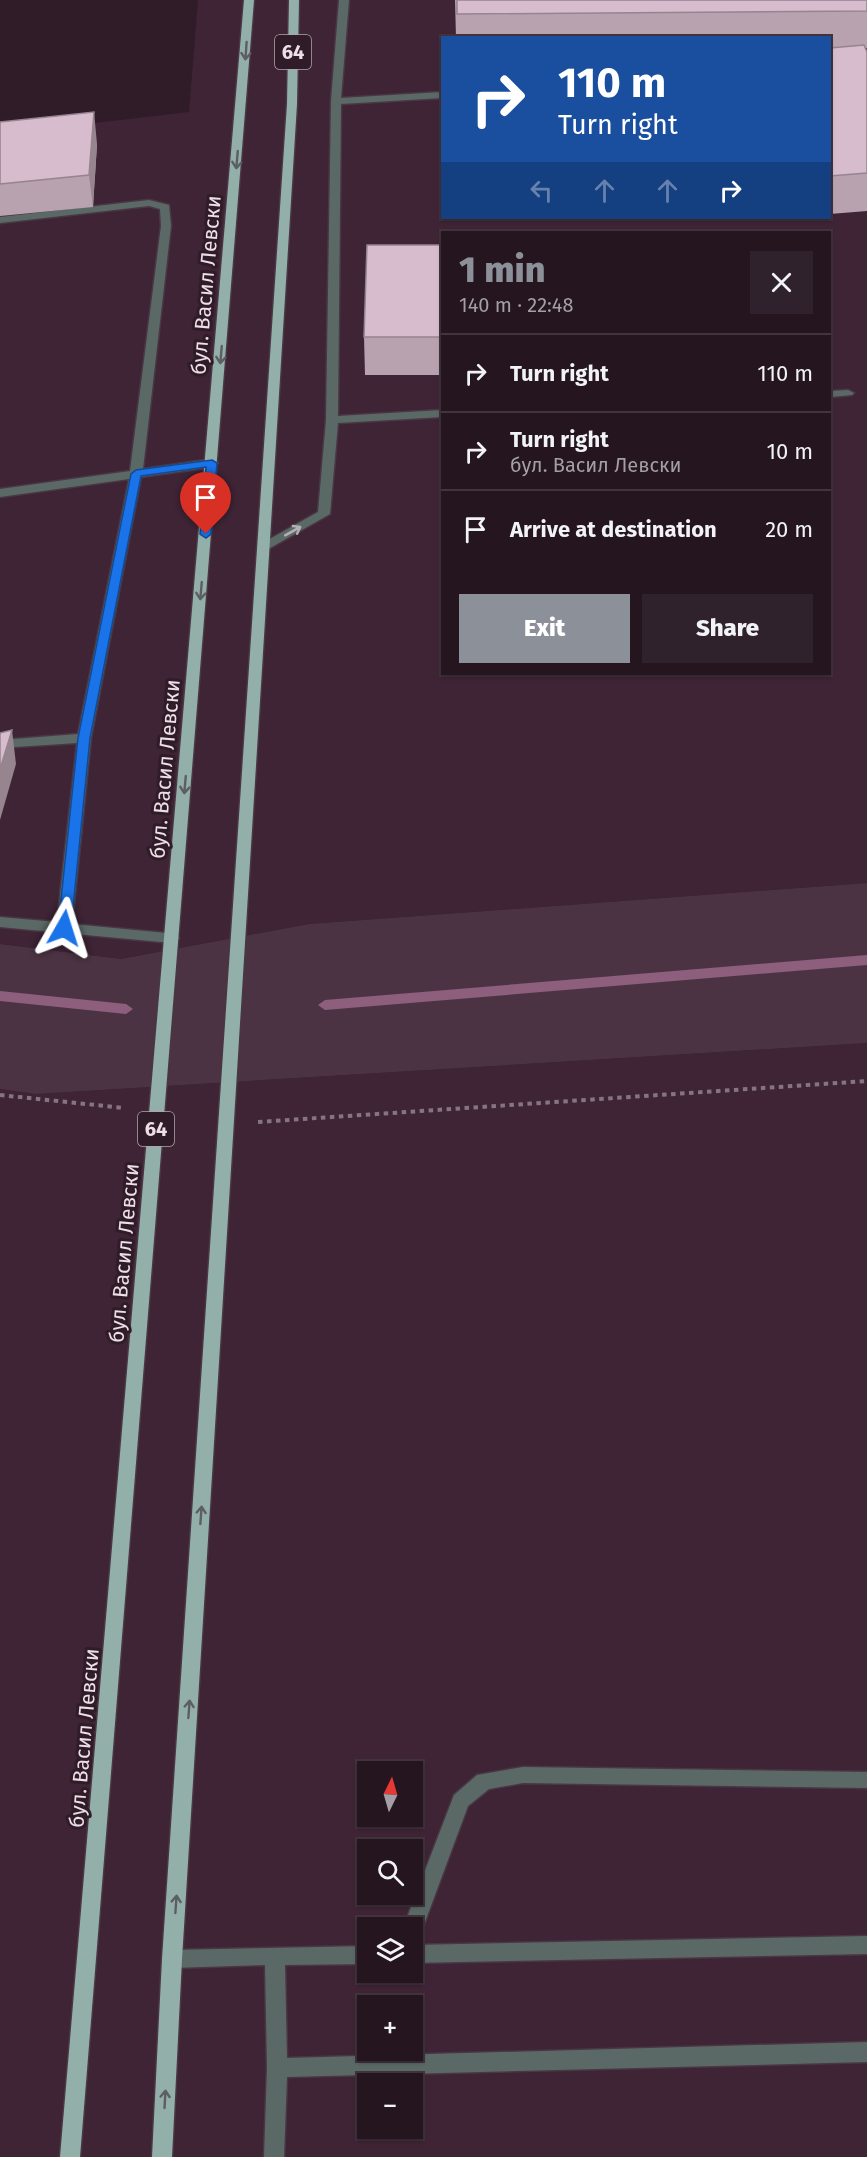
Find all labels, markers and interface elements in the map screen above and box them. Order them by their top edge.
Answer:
road number: 64 [275,35,311,69]
one-way arrow [240,40,251,60]
text: 110 m [558,58,666,108]
icon: right [459,60,537,138]
text: Turn right [558,109,678,141]
one-way arrow [231,150,242,170]
icon: left [525,174,558,207]
icon: ahead [588,174,621,207]
icon: ahead [651,174,684,207]
icon: right [714,174,747,207]
street label: бул. Васил Левски [185,194,227,376]
text: 1 min [459,248,545,292]
button: close [750,251,813,314]
text: 140 m · 22:48 [459,293,573,317]
one-way arrow [215,344,226,364]
icon: right [459,357,492,390]
text: Turn right [510,360,609,387]
text: 110 m [757,360,813,387]
text: Turn right [510,426,609,453]
icon: right [459,435,492,468]
text: 10 m [767,438,813,465]
text: бул. Васил Левски [510,453,681,477]
pin [180,472,231,534]
icon: arrive [189,481,222,514]
icon: arrive [459,513,492,546]
text: Arrive at destination [510,516,717,543]
text: 20 m [765,516,813,543]
one-way arrow [284,525,301,537]
one-way arrow [195,580,206,600]
button: Exit [459,594,630,663]
button: Share [642,594,813,663]
street label: бул. Васил Левски [144,678,186,860]
one-way arrow [179,775,190,794]
position arrow [32,896,96,960]
road number: 64 [138,1112,174,1146]
street label: бул. Васил Левски [103,1162,145,1344]
one-way arrow [196,1505,207,1525]
street label: бул. Васил Левски [63,1647,105,1829]
one-way arrow [183,1700,194,1720]
north arrow [357,1761,423,1827]
map controls [357,1761,423,2139]
button: search [357,1839,423,1905]
one-way arrow [171,1894,182,1914]
button: layers [357,1917,423,1983]
button: + [357,1995,423,2061]
button: − [357,2073,423,2139]
one-way arrow [159,2089,170,2109]

